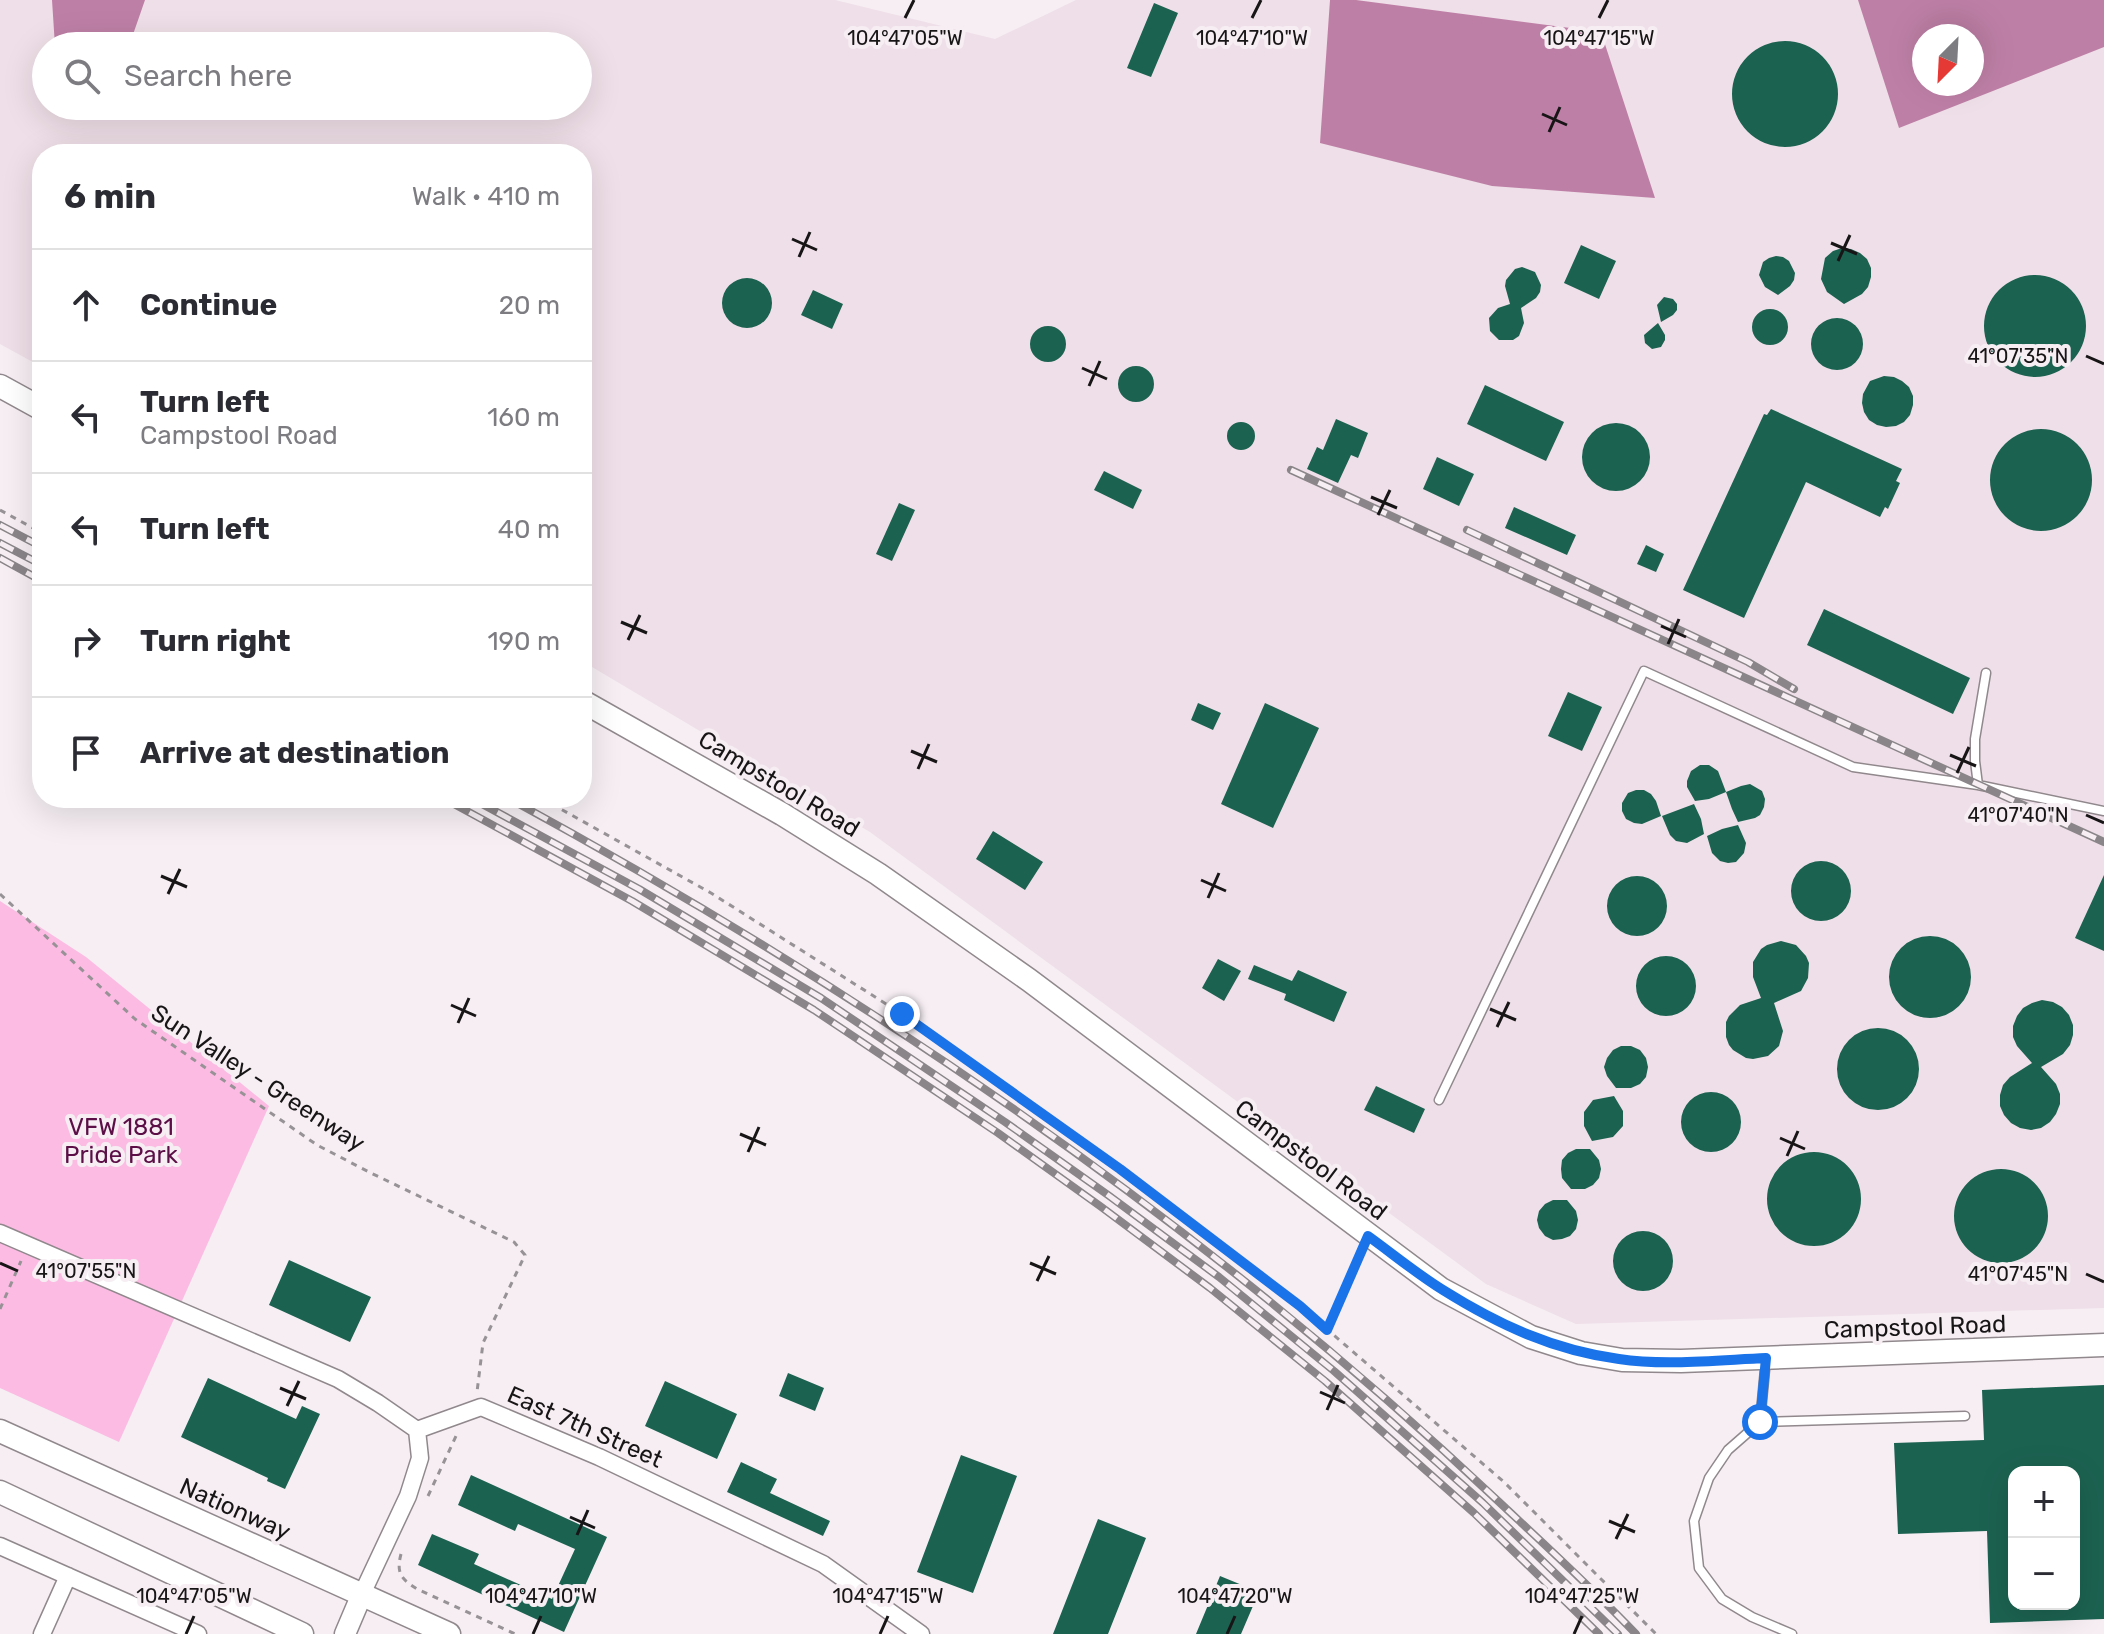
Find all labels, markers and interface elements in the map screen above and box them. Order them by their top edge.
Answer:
north arrow [1912,24,1984,96]
text: 104°47'05"W [847,26,963,50]
text: 104°47'10"W [1196,26,1308,50]
text: 104°47'15"W [1543,26,1655,50]
search box [32,32,592,120]
icon: search [60,54,104,98]
text: Search here [124,58,292,94]
text: 6 min [64,176,156,217]
text: Walk · 410 m [412,181,560,212]
icon: ahead [64,283,108,327]
text: Continue [140,287,277,323]
text: 20 m [499,290,560,321]
text: 41°07'35"N [1968,344,2068,368]
text: Turn left [140,384,270,420]
icon: left [64,395,108,439]
text: 160 m [487,402,560,433]
text: Campstool Road [140,420,338,451]
icon: left [64,507,108,551]
text: Turn left [140,511,270,547]
text: 40 m [498,514,560,545]
icon: right [64,619,108,663]
text: Turn right [140,623,291,659]
text: 190 m [487,626,560,657]
street label: Campstool Road [694,725,864,843]
icon: arrive [64,731,108,775]
text: Arrive at destination [140,735,450,771]
text: 41°07'40"N [1967,803,2069,827]
route end [884,996,920,1032]
street label: Sun Valley - Greenway [146,998,370,1158]
street label: Campstool Road [1230,1094,1392,1226]
park label: VFW 1881 Pride Park [64,1113,179,1169]
text: 41°07'55"N [36,1259,136,1283]
text: 41°07'45"N [1968,1262,2068,1286]
street label: Campstool Road [1823,1310,2007,1344]
street label: East 7th Street [503,1380,667,1474]
route start [1742,1404,1778,1440]
map controls [2008,1466,2080,1610]
button: + [2008,1466,2080,1538]
street label: Nationway [175,1472,295,1546]
button: − [2008,1538,2080,1610]
text: 104°47'05"W [136,1584,252,1608]
text: 104°47'10"W [485,1584,597,1608]
text: 104°47'15"W [832,1584,944,1608]
text: 104°47'20"W [1177,1584,1293,1608]
text: 104°47'25"W [1525,1584,1639,1608]

